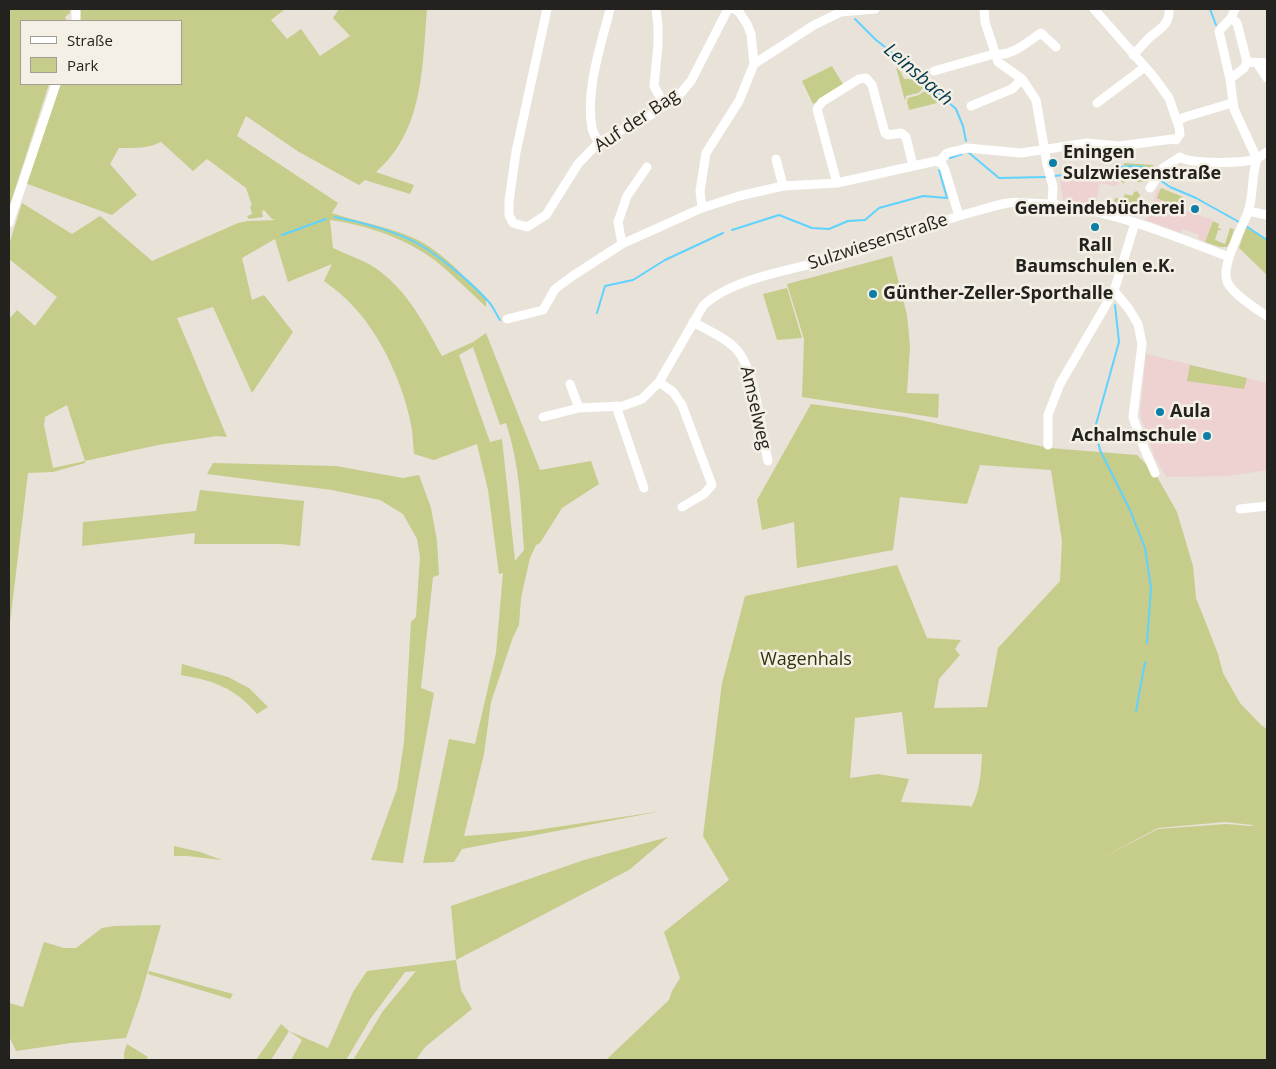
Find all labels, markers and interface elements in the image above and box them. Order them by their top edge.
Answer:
legend [20,20,182,85]
text: Straße [67,30,113,50]
water label: Leinsbach [879,39,957,111]
text: Park [67,55,98,75]
street label: Auf der Bag [590,85,684,157]
place label: Eningen Sulzwiesenstraße [1063,142,1221,184]
marker: Eningen Sulzwiesenstraße [1047,157,1059,169]
place label: Gemeindebücherei [1014,198,1185,220]
marker: Gemeindebücherei [1189,203,1201,215]
street label: Sulzwiesenstraße [805,209,951,275]
marker: Rall Baumschulen e.K. [1089,221,1101,233]
place label: Rall Baumschulen e.K. [1015,235,1175,278]
place label: Günther-Zeller-Sporthalle [883,283,1113,305]
marker: Günther-Zeller-Sporthalle [867,288,879,300]
street label: Amselweg [735,364,775,452]
place label: Aula [1170,401,1211,423]
marker: Aula [1154,406,1166,418]
place label: Achalmschule [1071,425,1197,447]
marker: Achalmschule [1201,430,1213,442]
park label: Wagenhals [760,649,852,671]

